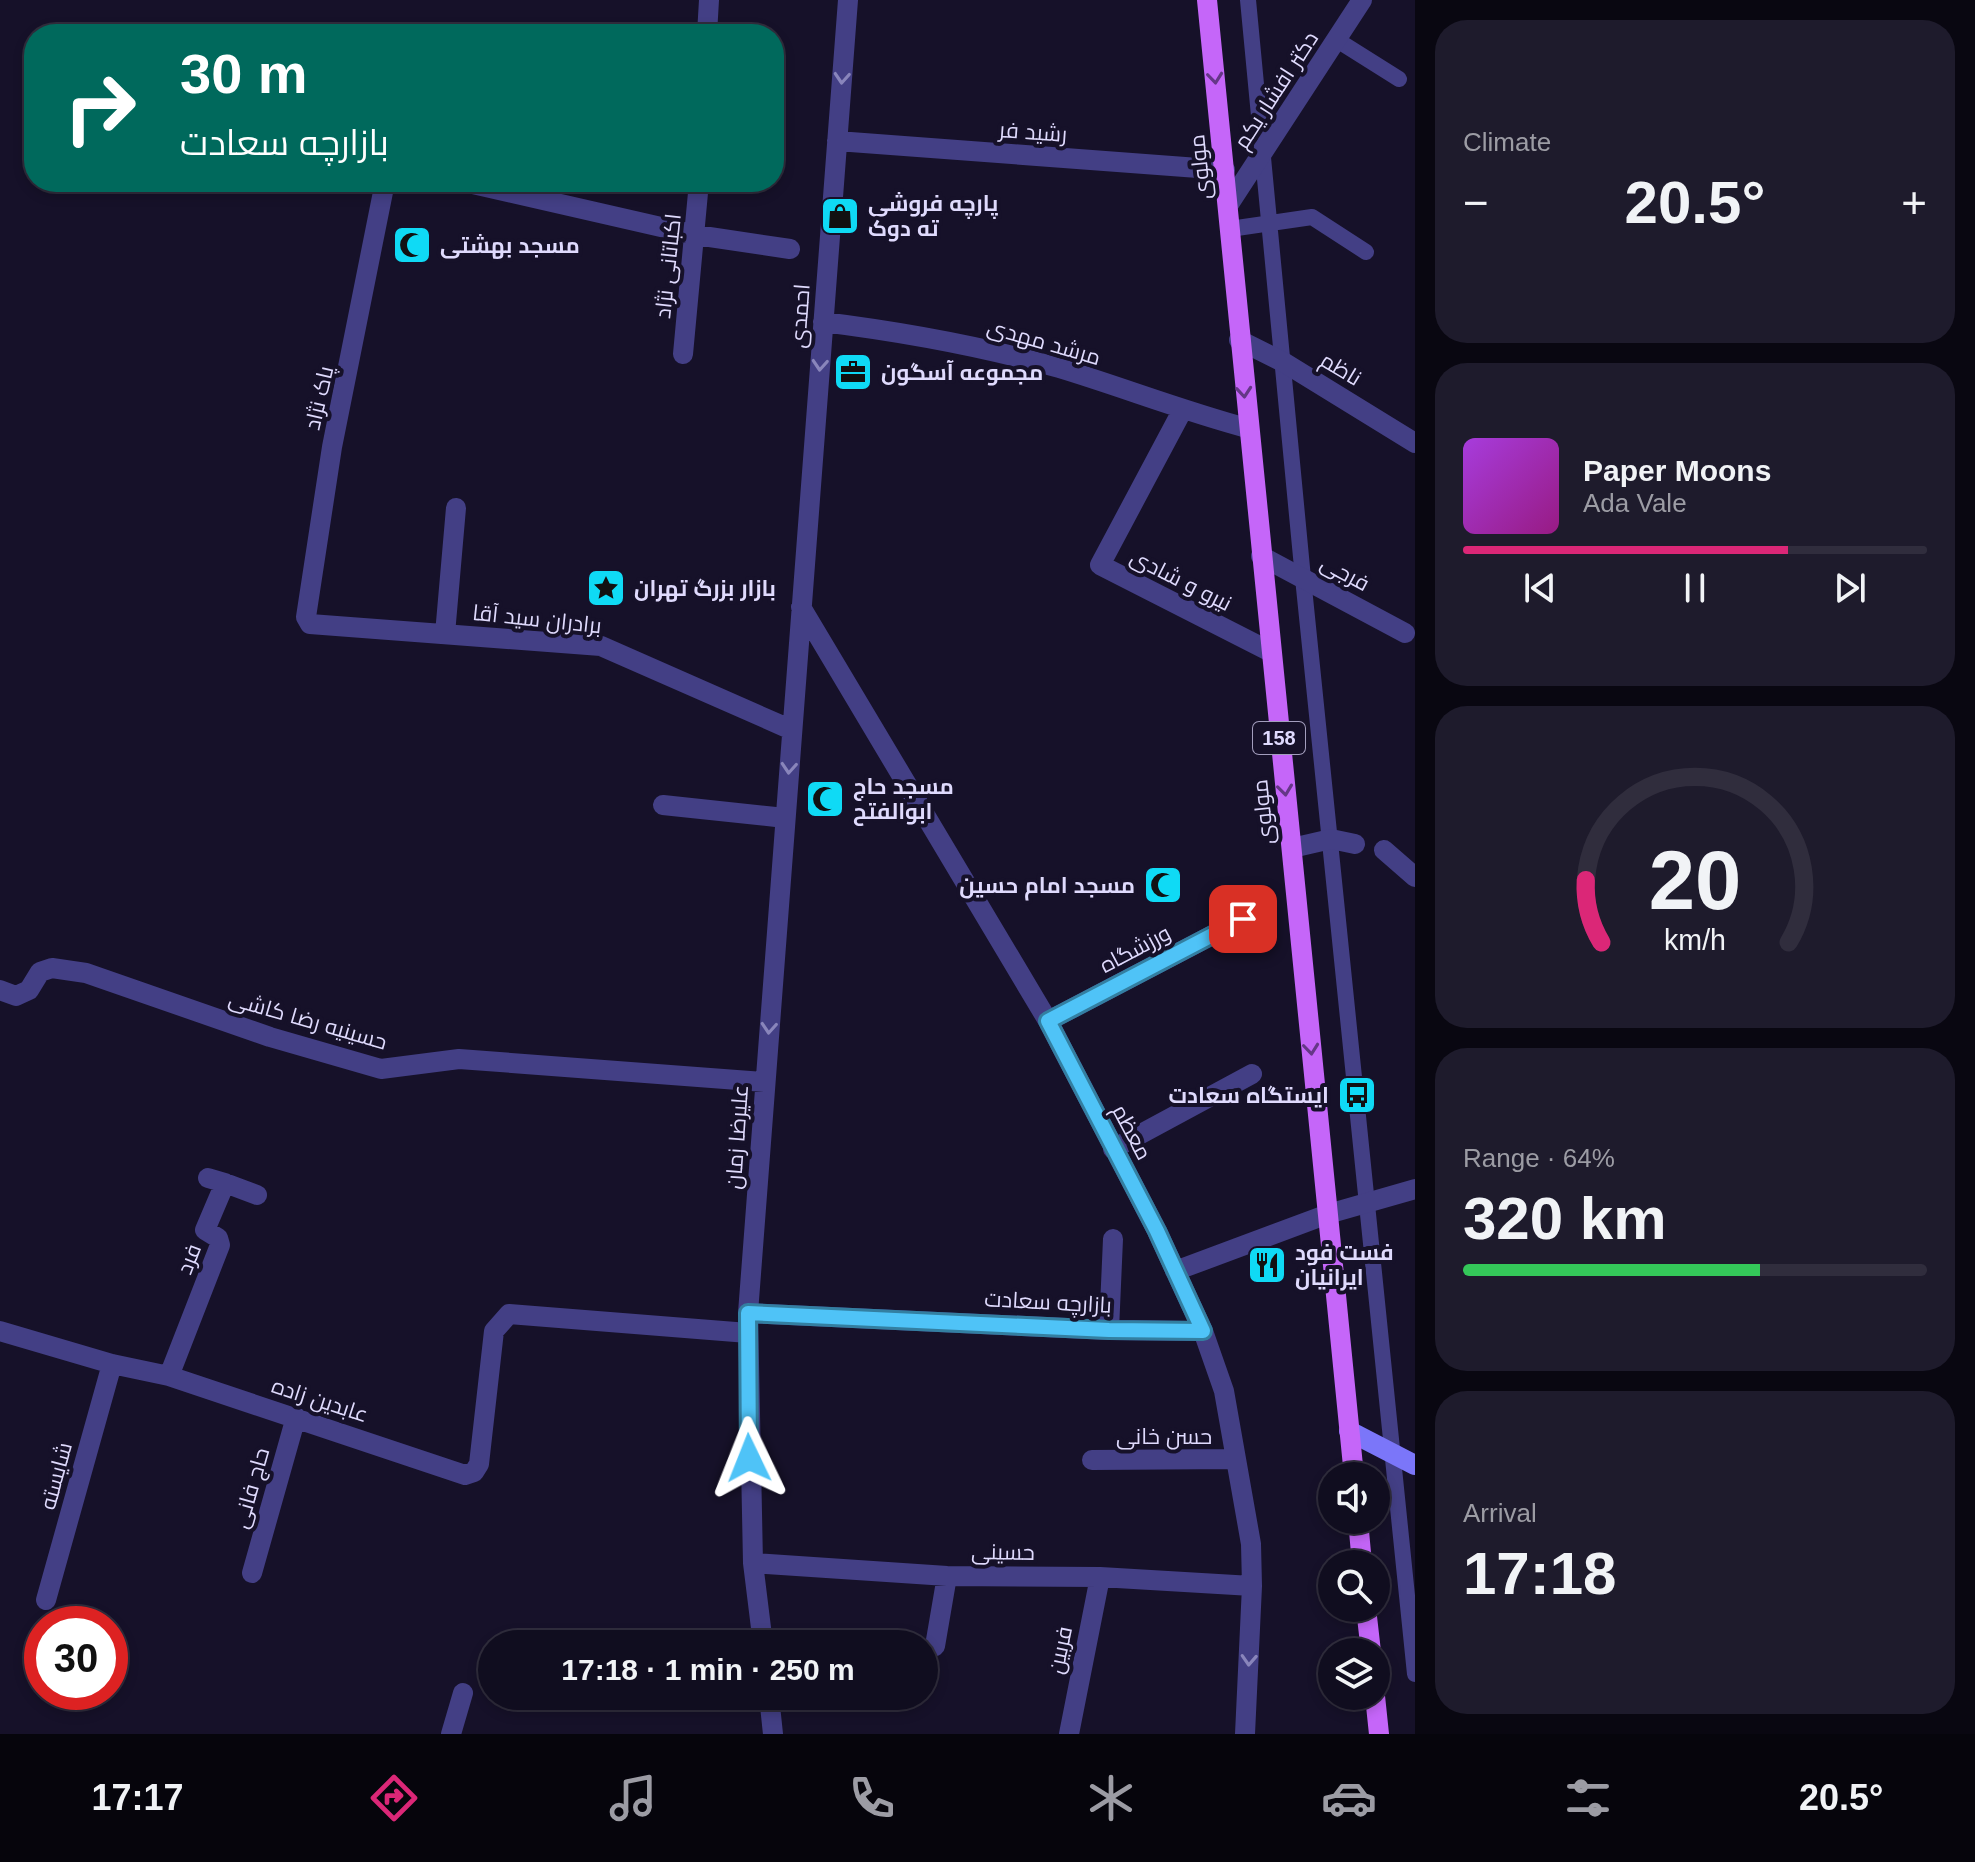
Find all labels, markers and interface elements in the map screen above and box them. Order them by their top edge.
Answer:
street label: دکتر افشار یکم [1229,27,1326,155]
text: 30 m [180,42,308,105]
icon: right [48,56,152,160]
one-way arrow [1206,71,1223,84]
one-way arrow [834,72,851,85]
street label: رشید فر [996,117,1068,147]
text: بازارچه سعادت [180,122,389,163]
text: Climate [1463,127,1551,157]
street label: مولوی [1184,133,1216,201]
text: 20.5° [1625,169,1765,236]
text: − [1463,178,1489,227]
text: + [1901,178,1927,227]
place label: پارچه فروشی ته دوک [868,191,998,242]
shop icon: پارچه فروشی ته دوک [819,195,861,237]
street label: اکباتانی نژاد [650,212,687,320]
mosque icon: مسجد بهشتی [391,224,433,266]
place label: مسجد بهشتی [440,233,580,259]
street label: احمدی [785,283,815,349]
street label: مرشد مهدی [984,314,1104,371]
street label: ناظم [1314,347,1366,393]
office icon: مجموعه آسگون [832,351,874,393]
one-way arrow [812,359,829,372]
place label: مجموعه آسگون [881,360,1043,386]
street label: پاک نژاد [300,364,340,433]
one-way arrow [1235,386,1252,399]
text: Paper Moons [1583,454,1771,487]
text: Ada Vale [1583,488,1687,518]
street label: نیرو و شادی [1126,544,1236,616]
street label: فرجی [1316,550,1374,597]
icon: previous [1518,566,1562,610]
icon: pause [1673,566,1717,610]
icon: next [1828,566,1872,610]
place icon: بازار بزرگ تهران [585,567,627,609]
place label: بازار بزرگ تهران [634,576,776,602]
street label: برادران سید آقا [471,600,603,638]
road number: 158 [1253,722,1305,754]
one-way arrow [781,762,798,775]
place label: مسجد حاج ابوالفتح [853,774,954,826]
mosque icon: مسجد حاج ابوالفتح [804,778,846,820]
street label: مولوی [1247,778,1279,846]
one-way arrow [1277,784,1294,797]
text: 20 [1649,834,1741,927]
mosque icon: مسجد امام حسین [1142,864,1184,906]
place label: مسجد امام حسین [959,873,1135,901]
pin [1209,885,1277,953]
icon: arrive [1221,897,1265,941]
street label: ورزشگاه [1095,920,1175,978]
text: km/h [1664,924,1726,956]
street label: حسینیه رضا کاشی [226,985,390,1056]
one-way arrow [761,1022,778,1035]
one-way arrow [1303,1043,1320,1056]
bus stop icon: ایستگاه سعادت [1336,1074,1378,1116]
place label: ایستگاه سعادت [1169,1083,1329,1108]
street label: علیرضا زمان [721,1084,753,1190]
street label: معظم [1104,1100,1157,1165]
text: Range · 64% [1463,1143,1615,1173]
text: 320 km [1463,1185,1667,1252]
street label: فرد [172,1240,206,1278]
place label: فست فود ایرانیان [1295,1240,1394,1291]
restaurant icon: فست فود ایرانیان [1246,1244,1288,1286]
street label: بازارچه سعادت [984,1286,1112,1320]
street label: عابدین زاده [268,1373,371,1428]
position arrow [707,1416,791,1500]
street label: حسن خانی [1116,1424,1212,1450]
street label: شایسته [35,1440,77,1512]
street label: حاج فانی [228,1445,276,1532]
map controls [1318,1462,1390,1710]
button: sound [1318,1462,1390,1534]
text: Arrival [1463,1498,1537,1528]
street label: حسینی [971,1539,1035,1566]
text: 17:18 [1463,1540,1616,1607]
button: search [1318,1550,1390,1622]
speed limit sign: 30 [24,1606,128,1710]
street label: فربین [1043,1624,1078,1676]
button: layers [1318,1638,1390,1710]
text: 17:18 · 1 min · 250 m [561,1653,855,1686]
one-way arrow [1240,1654,1257,1667]
icon: directions [366,1770,422,1826]
icon: music [605,1770,661,1826]
icon: phone [844,1770,900,1826]
icon: climate [1083,1770,1139,1826]
icon: car [1321,1770,1377,1826]
icon: filters [1560,1770,1616,1826]
text: 17:17 [91,1777,183,1818]
text: 20.5° [1799,1777,1884,1818]

